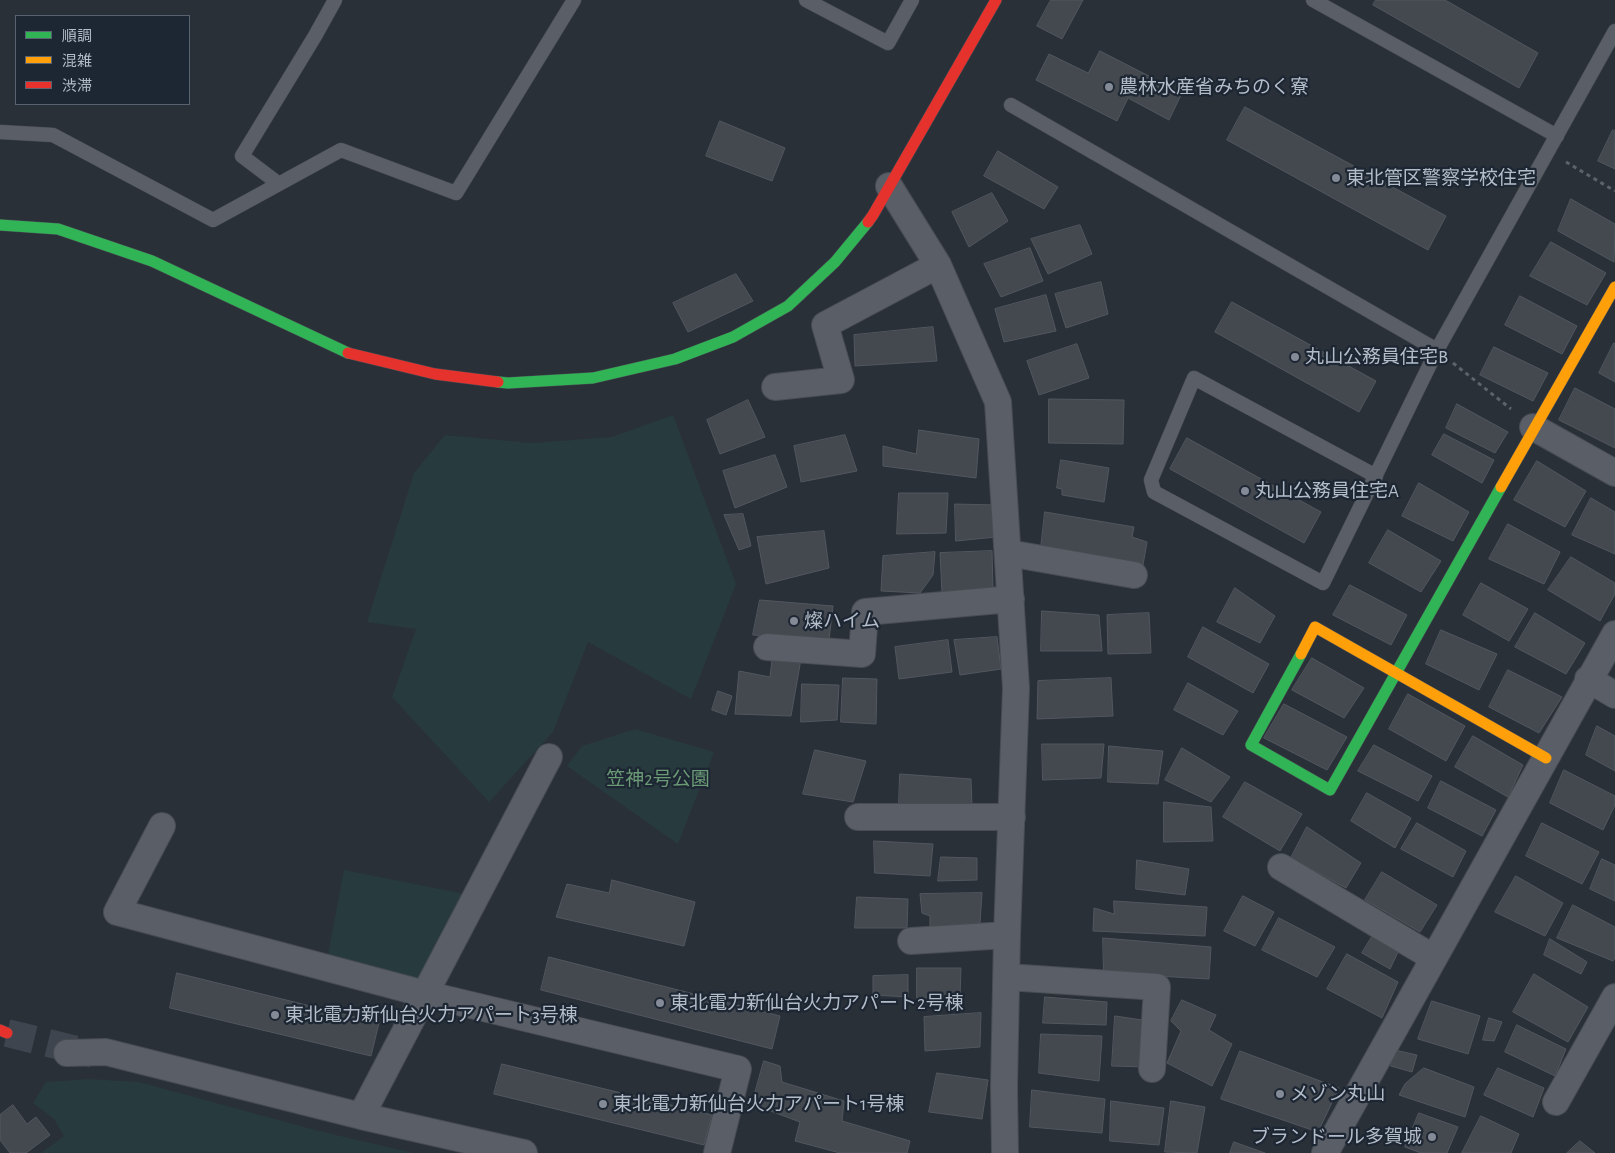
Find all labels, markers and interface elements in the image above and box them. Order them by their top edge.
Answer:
legend [15,15,190,105]
text: 順調 [62,29,92,44]
text: 混雑 [62,54,92,69]
place label: 農林水産省みちのく寮 [1119,76,1309,98]
text: 渋滞 [62,79,92,94]
marker: 農林水産省みちのく寮 [1103,81,1115,93]
place label: 東北管区警察学校住宅 [1346,167,1536,189]
marker: 東北管区警察学校住宅 [1330,172,1342,184]
place label: 丸山公務員住宅B [1305,346,1448,368]
marker: 丸山公務員住宅B [1289,351,1301,363]
place label: 丸山公務員住宅A [1255,480,1399,502]
marker: 丸山公務員住宅A [1239,485,1251,497]
place label: 燦ハイム [804,610,880,632]
marker: 燦ハイム [788,615,800,627]
park label: 笠神2号公園 [606,768,710,790]
place label: 東北電力新仙台火力アパート2号棟 [670,992,964,1014]
marker: 東北電力新仙台火力アパート2号棟 [654,997,666,1009]
place label: 東北電力新仙台火力アパート3号棟 [285,1004,578,1026]
marker: 東北電力新仙台火力アパート3号棟 [269,1009,281,1021]
place label: メゾン丸山 [1290,1083,1385,1105]
marker: メゾン丸山 [1274,1088,1286,1100]
place label: 東北電力新仙台火力アパート1号棟 [613,1093,905,1115]
marker: 東北電力新仙台火力アパート1号棟 [597,1098,609,1110]
place label: ブランドール多賀城 [1251,1126,1422,1148]
marker: ブランドール多賀城 [1426,1131,1438,1143]

